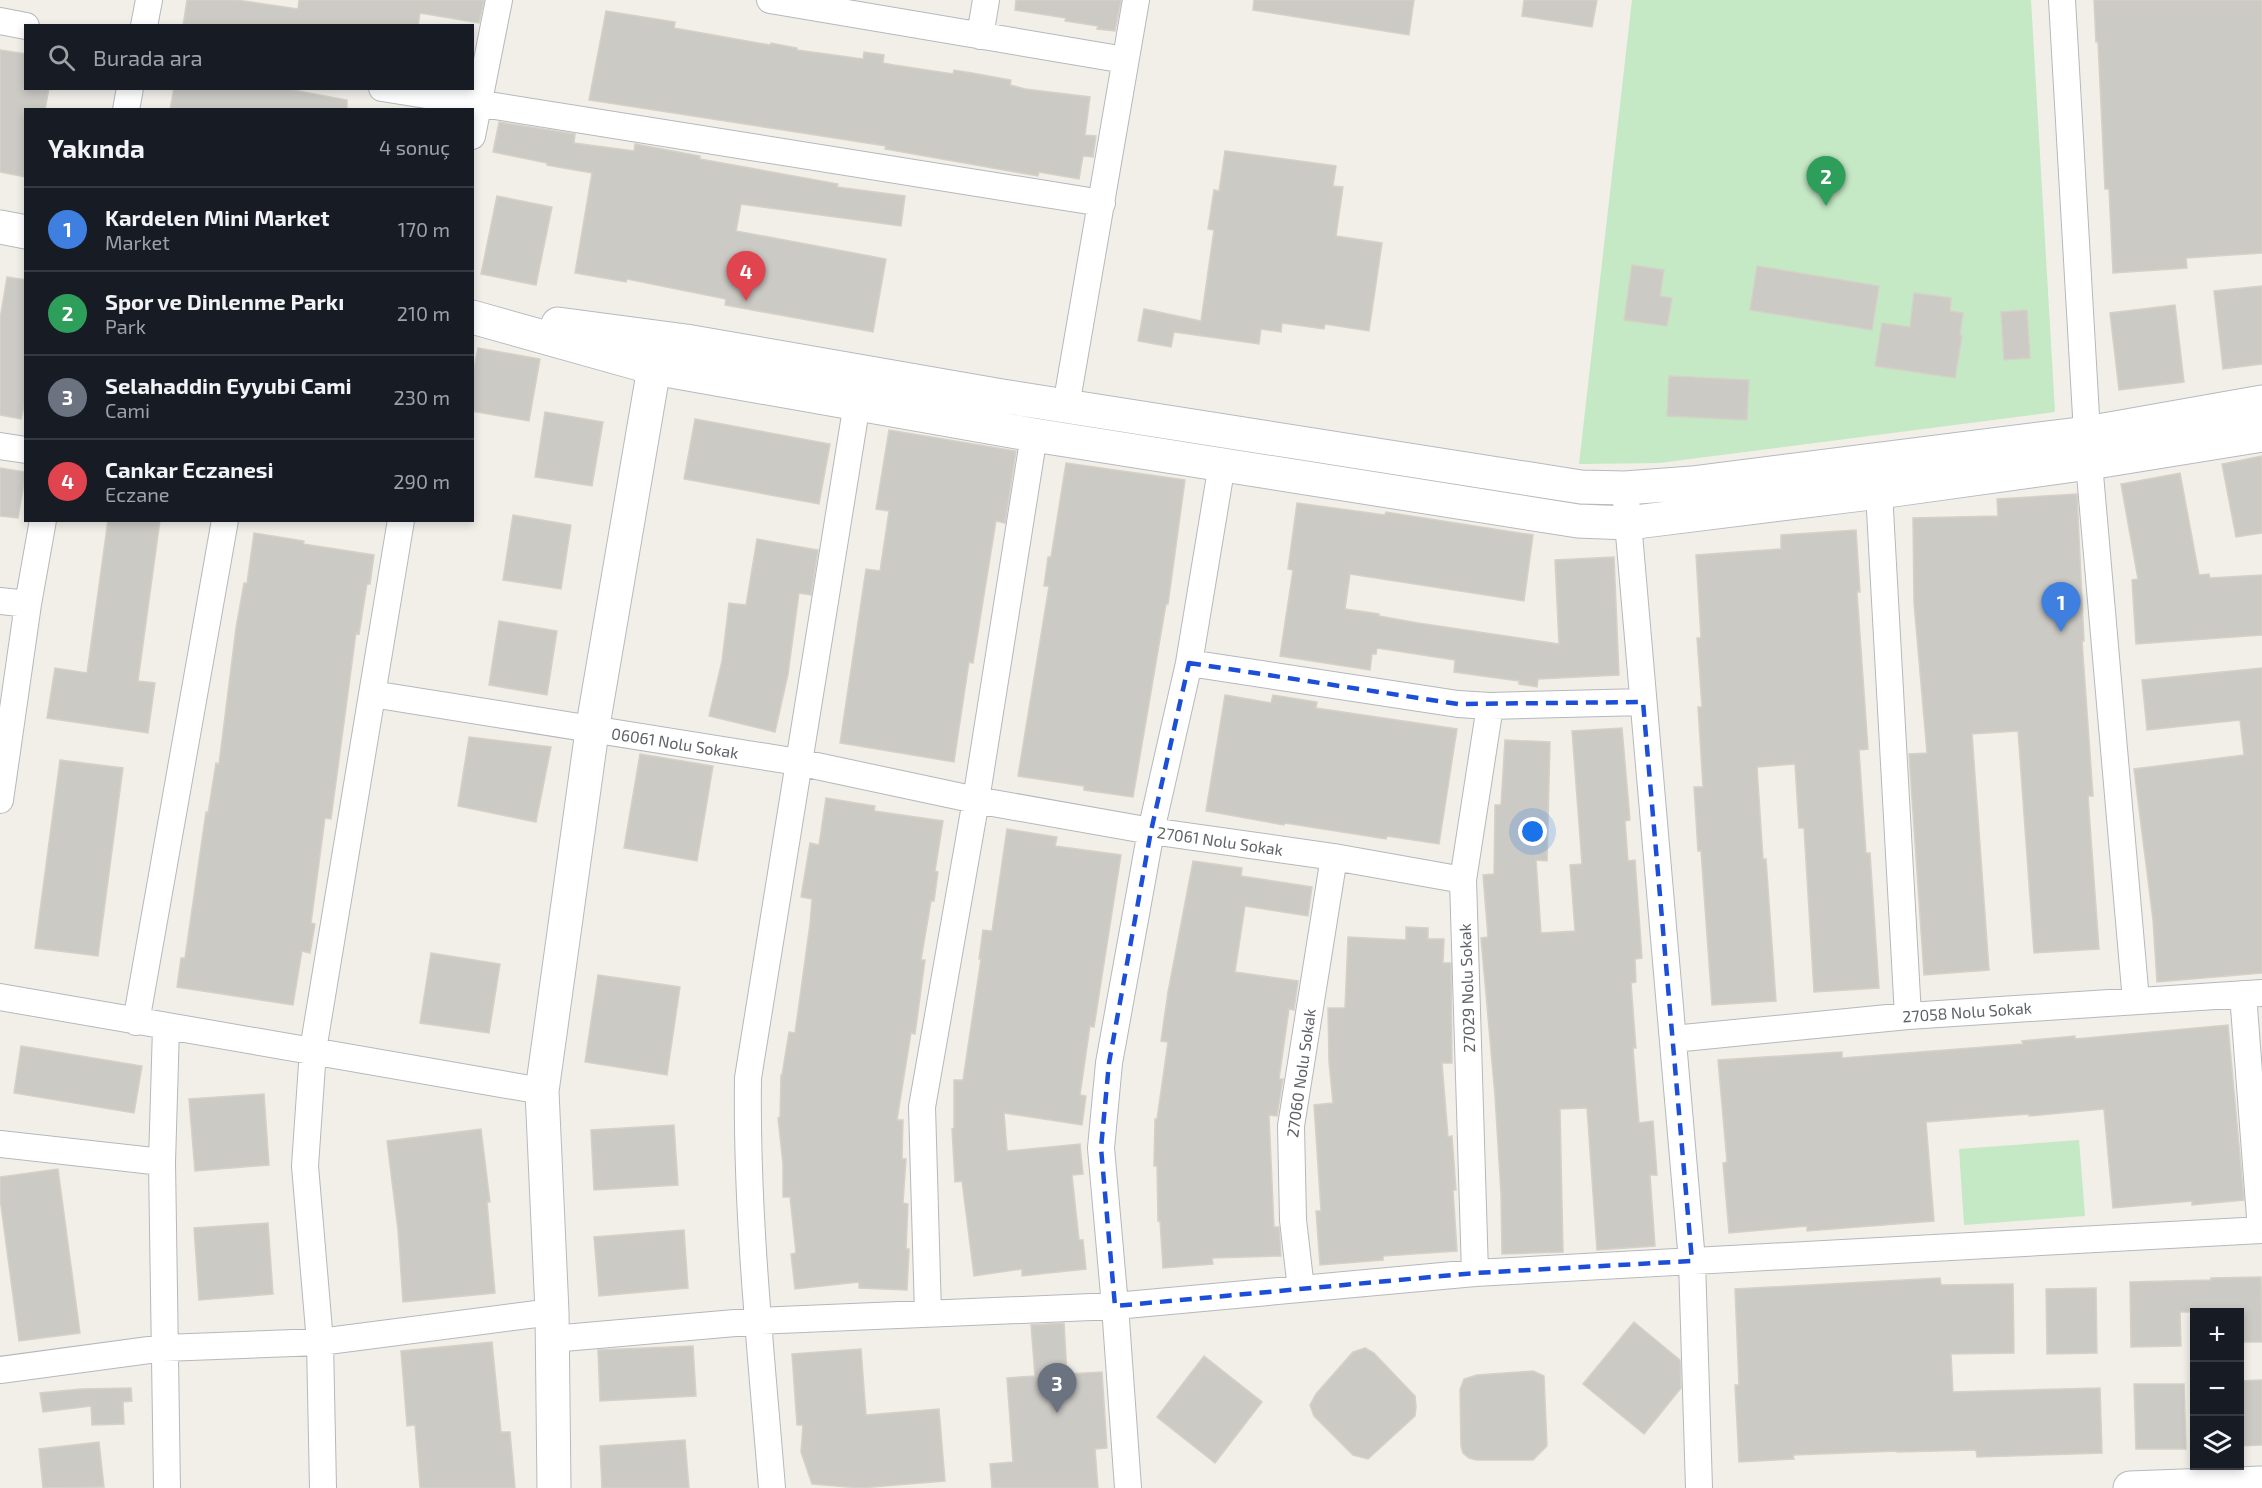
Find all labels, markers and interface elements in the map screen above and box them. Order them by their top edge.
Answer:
search box [24,24,474,90]
icon: search [45,41,78,74]
text: Burada ara [93,44,203,70]
text: Yakında [48,132,145,163]
text: 4 sonuç [379,135,450,159]
pin: 2 [1806,156,1846,206]
text: Kardelen Mini Market [105,204,330,230]
text: 1 [63,217,72,241]
text: 170 m [398,217,450,241]
text: Market [105,230,170,254]
pin: 4 [726,252,766,301]
text: Spor ve Dinlenme Parkı [105,288,344,314]
text: 2 [62,301,73,325]
text: 210 m [397,301,450,325]
text: Park [105,314,146,338]
text: Selahaddin Eyyubi Cami [105,372,352,398]
text: 3 [62,385,73,409]
text: 230 m [394,385,450,409]
text: Cami [105,398,150,422]
text: Cankar Eczanesi [105,456,274,482]
text: 4 [61,469,74,493]
text: 290 m [393,469,450,493]
text: Eczane [105,482,170,506]
pin: 1 [2042,582,2080,632]
street label: 06061 Nolu Sokak [610,723,740,762]
your location [1518,817,1547,846]
street label: 27061 Nolu Sokak [1156,822,1284,859]
street label: 27029 Nolu Sokak [1455,923,1478,1053]
street label: 27058 Nolu Sokak [1902,998,2032,1025]
street label: 27060 Nolu Sokak [1282,1007,1319,1139]
map controls [2190,1308,2244,1470]
button: + [2190,1308,2244,1362]
button: − [2190,1362,2244,1416]
pin: 3 [1038,1364,1076,1413]
button: layers [2190,1416,2244,1470]

